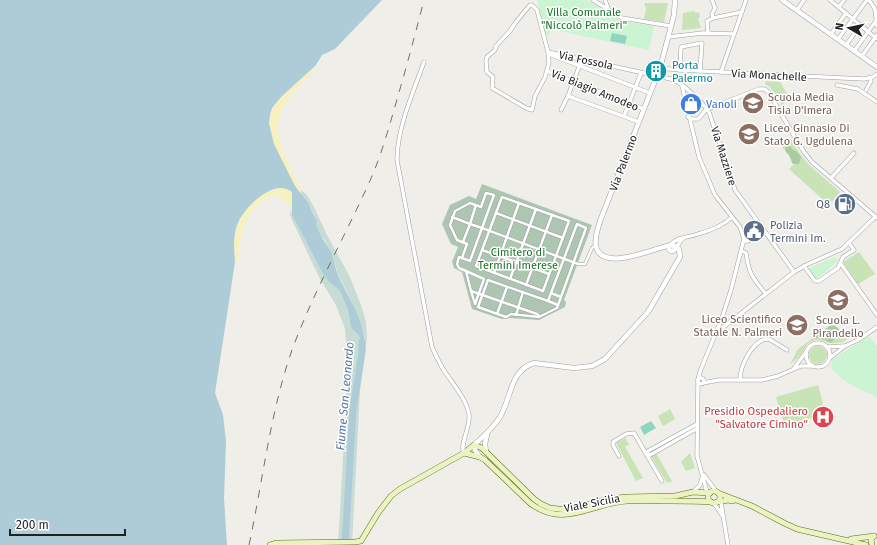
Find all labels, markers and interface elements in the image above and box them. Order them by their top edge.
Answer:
park label: Villa Comunale "Niccolò Palmeri" [541,6,627,32]
north arrow [829,8,869,48]
text: N [833,22,847,31]
street label: Via Fossola [558,48,614,73]
building icon: Porta Palermo [643,58,669,84]
place label: Porta Palermo [672,59,713,85]
street label: Via Biagio Amodeo [549,67,640,114]
street label: Via Monachelle [731,67,807,84]
school or university icon: Scuola Media Tisia D'Imera [740,90,766,116]
shop icon: Vanoli [678,91,704,117]
place label: Scuola Media Tisia D'Imera [768,91,834,117]
place label: Vanoli [706,98,737,111]
school or university icon: Liceo Ginnasio Di Stato G. Ugdulena [736,121,762,147]
place label: Liceo Ginnasio Di Stato G. Ugdulena [764,122,853,148]
street label: Via Mazziere [708,125,739,187]
street label: Via Palermo [607,133,640,193]
fuel station icon: Q8 [832,191,858,217]
place label: Q8 [816,198,830,211]
public building icon: Polizia Termini Im. [741,218,767,244]
place label: Polizia Termini Im. [770,219,826,245]
park label: Cimitero di Termini Imerese [478,246,558,272]
school or university icon: Scuola L. Pirandello [825,287,851,313]
school or university icon: Liceo Scientifico Statale N. Palmeri [784,312,810,338]
place label: Liceo Scientifico Statale N. Palmeri [694,313,782,339]
place label: Scuola L. Pirandello [812,314,864,340]
water label: Fiume San Leonardo [333,341,357,451]
hospital icon: Presidio Ospedaliero "Salvatore Cimino" [810,404,836,430]
place label: Presidio Ospedaliero "Salvatore Cimino" [704,405,808,431]
street label: Viale Sicilia [563,492,621,515]
scale bar [10,511,125,537]
text: 200 m [16,518,49,532]

